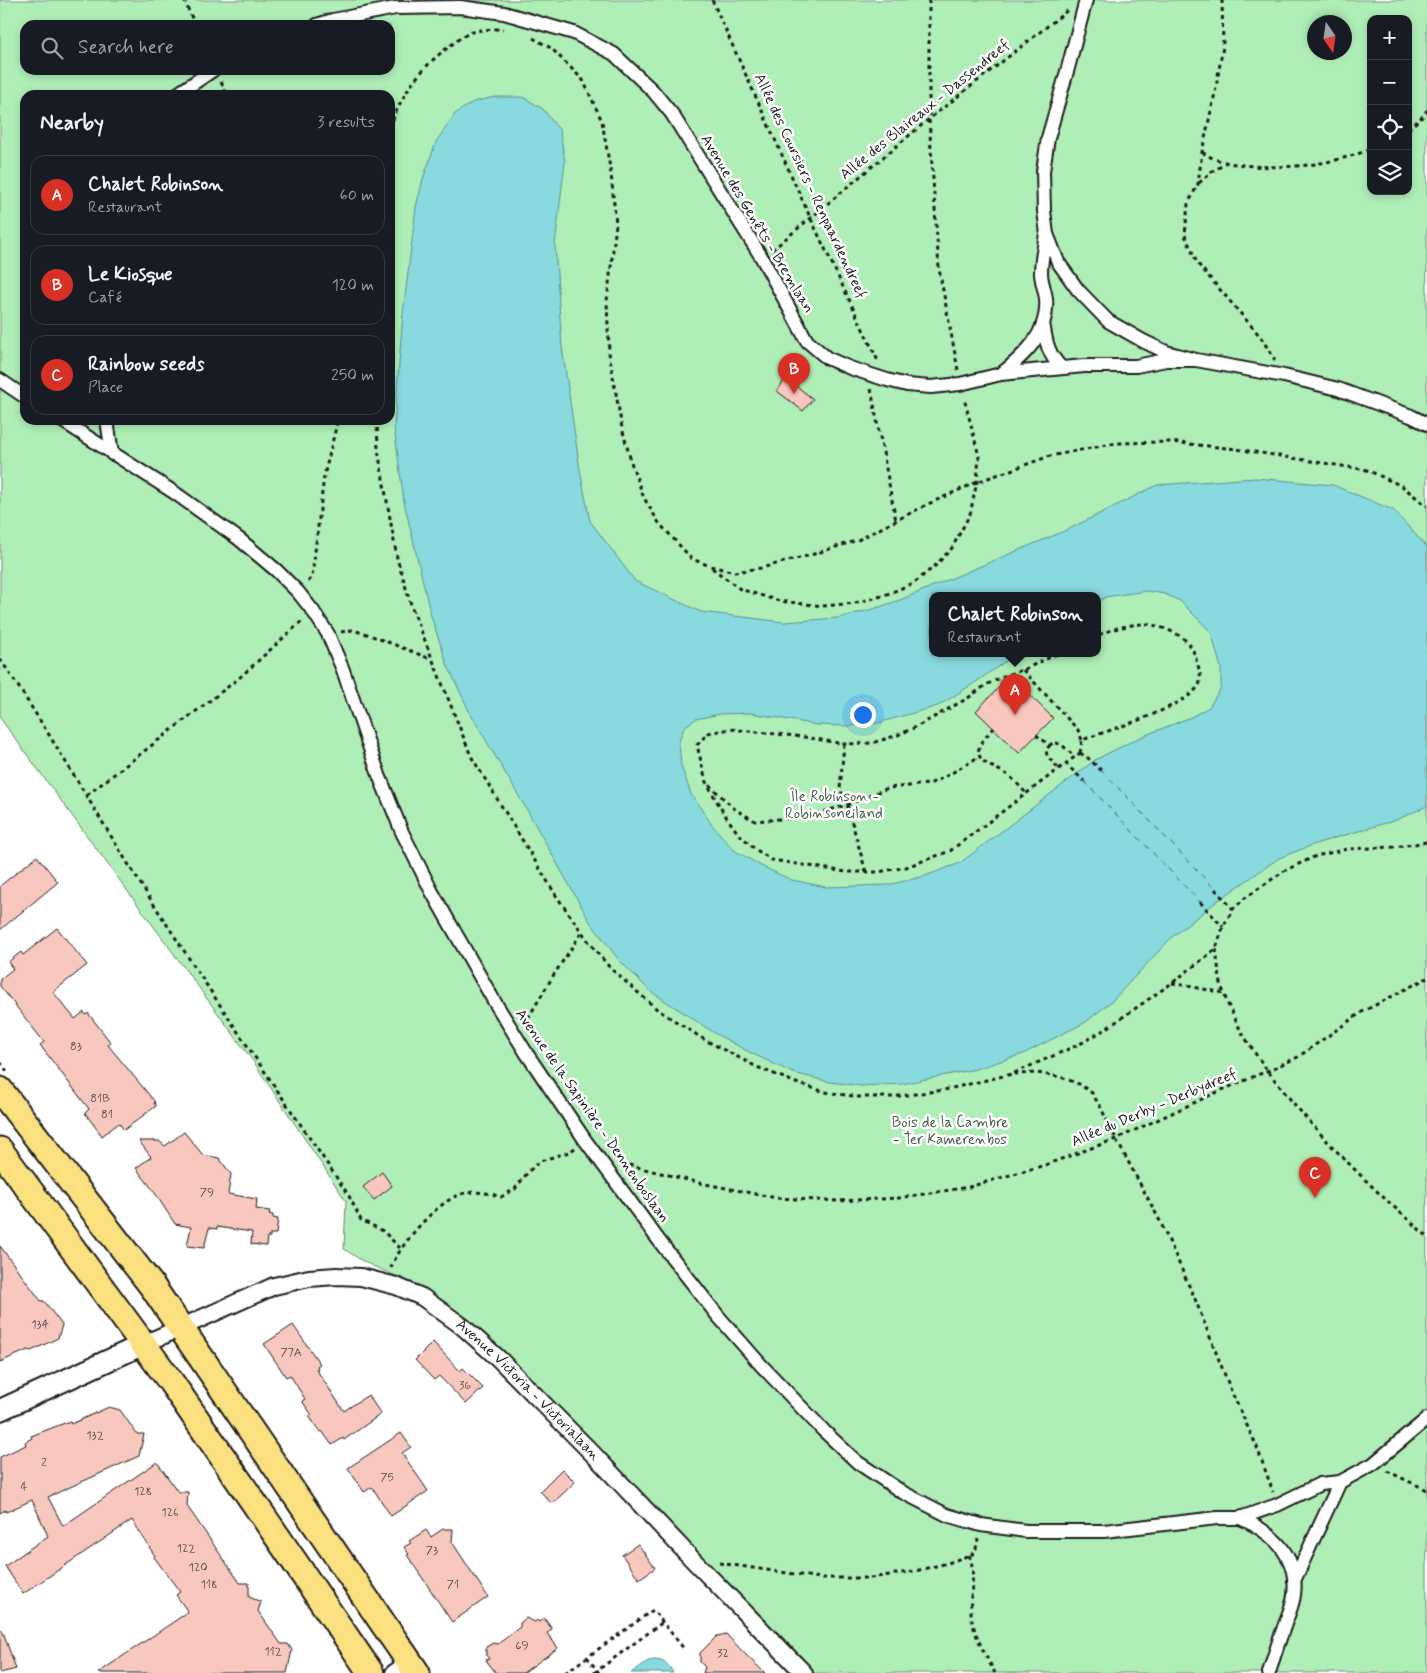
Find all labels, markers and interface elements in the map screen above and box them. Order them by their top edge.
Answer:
north arrow [1307,15,1352,60]
map controls [1367,15,1412,195]
button: + [1367,15,1412,60]
search box [20,20,395,75]
icon: search [38,34,66,62]
text: Search here [78,35,174,60]
street label: Allée des Blaireaux - Dassendreef [836,35,1014,185]
button: − [1367,60,1412,105]
street label: Allée des Coursiers - Renpaardendreef [749,70,871,302]
button: locate [1367,105,1412,150]
text: Nearby [40,109,104,137]
text: 3 results [317,112,375,133]
street label: Avenue des Genêts - Bremlaan [696,131,818,317]
button: layers [1367,150,1412,195]
text: Chalet Robinson [88,172,223,197]
text: A [52,185,62,206]
text: 60 m [340,185,374,206]
text: Restaurant [88,197,162,218]
text: Le Kiosque [88,262,173,287]
text: B [52,275,62,296]
text: 120 m [332,275,374,296]
text: Café [88,287,122,308]
text: Rainbow seeds [88,352,204,377]
pin: B [778,353,810,394]
text: C [51,365,63,386]
text: 250 m [331,365,374,386]
text: Place [88,377,123,398]
popup [929,592,1101,657]
text: Chalet Robinson [947,602,1083,627]
text: Restaurant [947,627,1022,648]
pin: A [999,674,1031,715]
your location [850,702,876,728]
park label: Île Robinson - Robinsoneiland [785,787,883,824]
street label: Avenue de la Sapinière - Dennenboslaan [510,1005,674,1227]
house number: 83 [70,1039,82,1055]
street label: Allée du Derby - Derbydreef [1068,1064,1240,1152]
house number: 81B [90,1091,110,1107]
house number: 81 [101,1107,113,1123]
park label: Bois de la Cambre - Ter Kamerenbos [892,1113,1008,1150]
pin: C [1299,1157,1331,1198]
house number: 79 [200,1185,214,1201]
street label: Avenue Victoria - Victorialaan [452,1315,605,1465]
house number: 134 [31,1317,49,1333]
house number: 77A [280,1345,302,1361]
house number: 36 [459,1378,471,1394]
house number: 132 [86,1428,104,1444]
house number: 2 [41,1455,47,1471]
house number: 75 [380,1470,394,1486]
house number: 4 [21,1479,28,1495]
house number: 128 [134,1484,152,1500]
house number: 126 [161,1505,179,1521]
house number: 122 [177,1541,195,1557]
house number: 73 [426,1543,438,1559]
house number: 120 [189,1560,207,1576]
house number: 118 [200,1577,218,1593]
house number: 71 [447,1577,459,1593]
house number: 69 [515,1638,529,1654]
house number: 112 [264,1644,282,1660]
house number: 32 [717,1646,729,1662]

